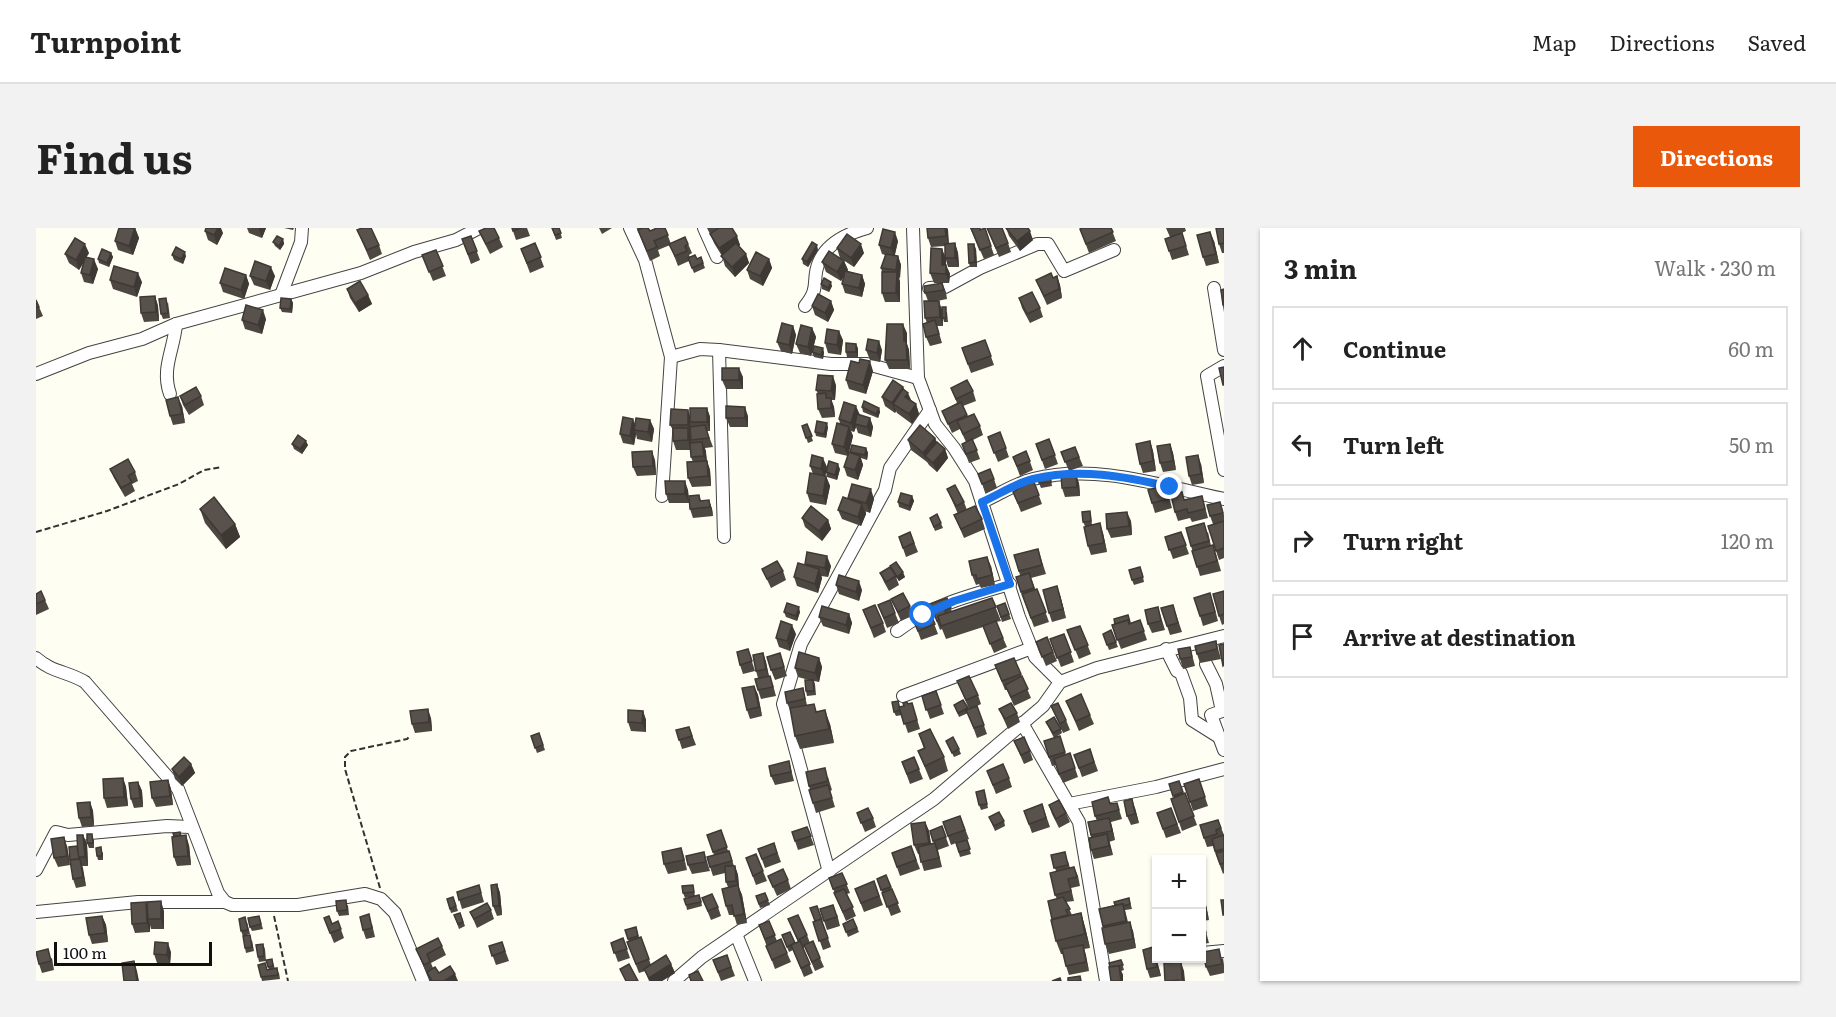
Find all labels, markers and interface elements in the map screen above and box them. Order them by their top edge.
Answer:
text: Turnpoint [30,20,181,62]
text: Map [1532,26,1577,57]
text: Directions [1610,26,1715,57]
text: Saved [1748,26,1806,57]
text: Find us [36,125,193,187]
button: Directions [1633,126,1800,187]
text: 3 min [1284,248,1357,287]
text: Walk · 230 m [1654,252,1776,282]
icon: ahead [1286,332,1319,365]
text: Continue [1343,332,1446,365]
text: 60 m [1728,333,1774,363]
icon: left [1286,428,1319,461]
text: Turn left [1343,428,1444,461]
text: 50 m [1729,429,1774,459]
route end [1156,473,1182,499]
icon: right [1286,524,1319,557]
text: Turn right [1343,524,1463,557]
text: 120 m [1721,525,1774,555]
route start [909,601,935,627]
icon: arrive [1286,620,1319,653]
text: Arrive at destination [1343,620,1576,653]
map controls [1152,855,1206,963]
button: + [1152,855,1206,909]
button: − [1152,909,1206,963]
scale bar [54,939,212,966]
text: 100 m [63,940,107,964]

